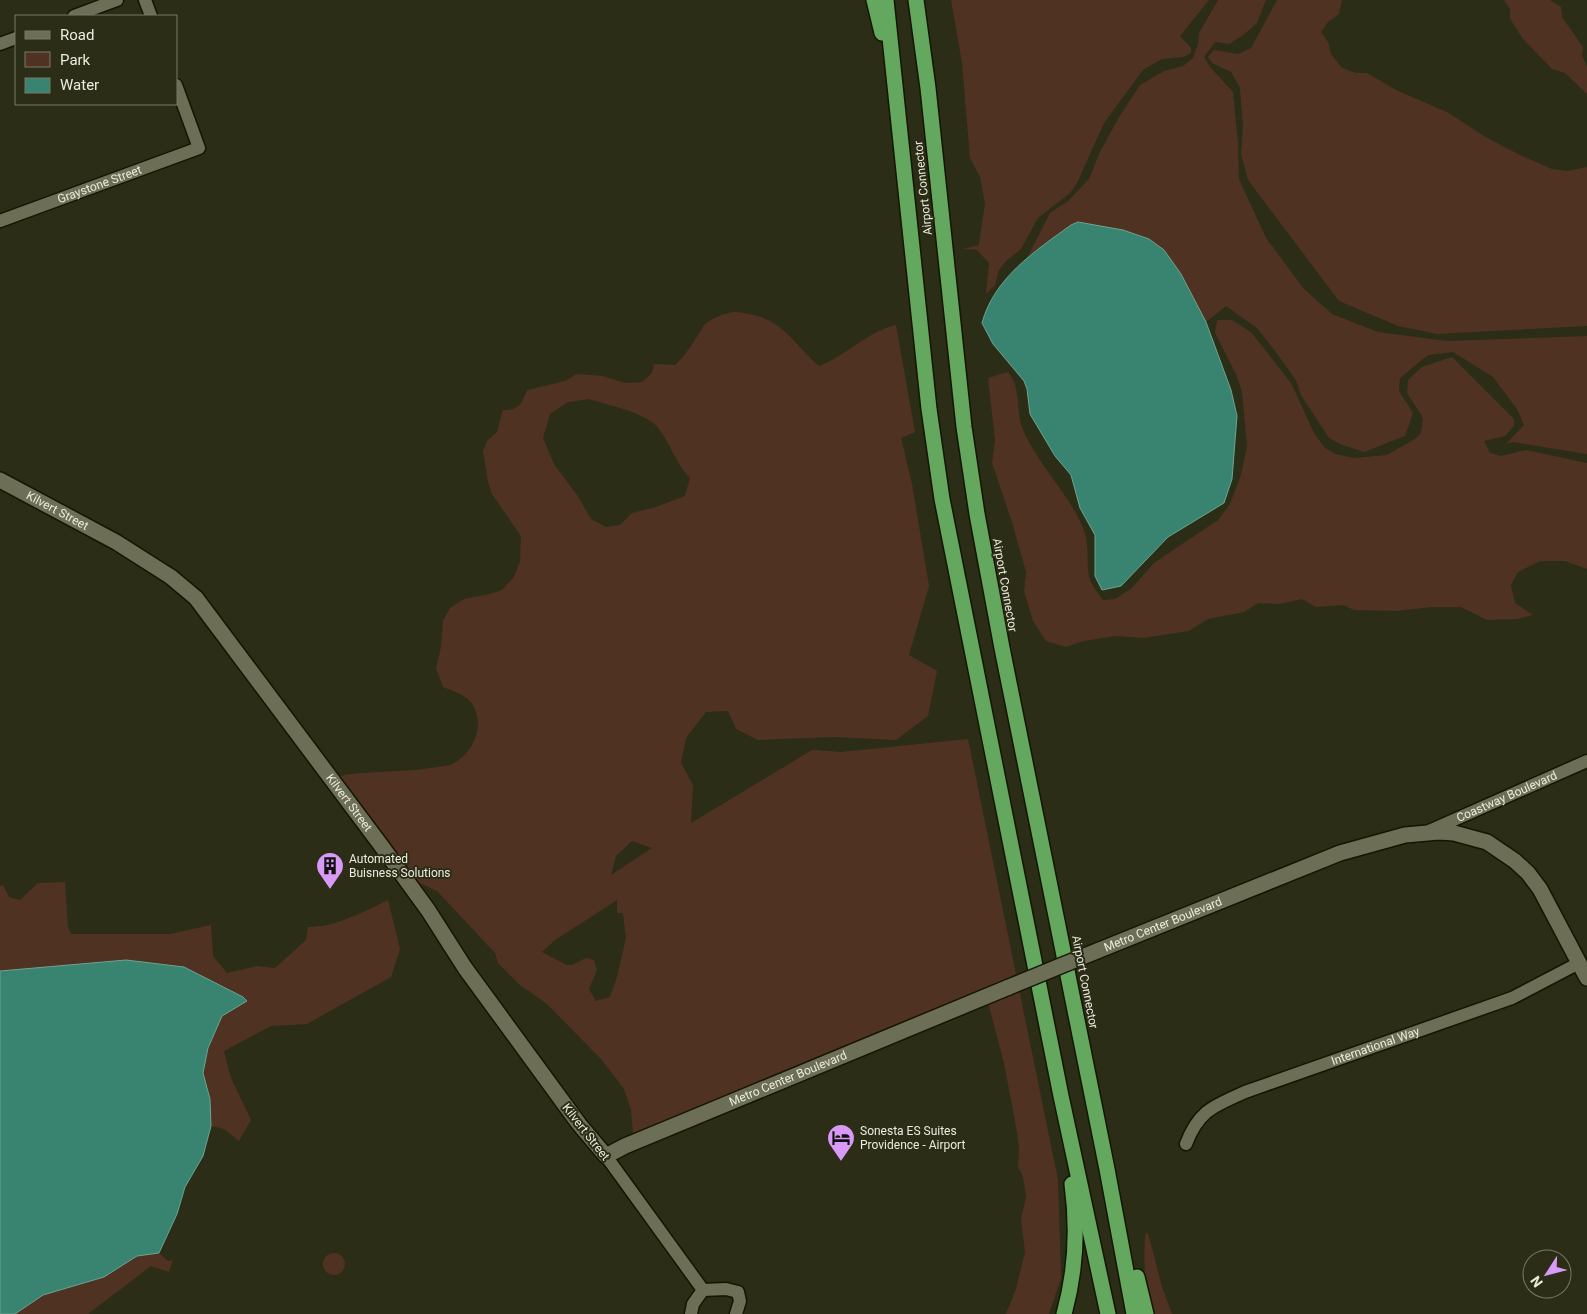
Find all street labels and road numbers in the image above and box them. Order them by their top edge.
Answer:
street label: Airport Connector [911,140,935,236]
street label: Graystone Street [55,163,144,206]
street label: Kilvert Street [24,488,91,533]
street label: Airport Connector [990,537,1020,633]
street label: Coastway Boulevard [1454,768,1559,825]
street label: Kilvert Street [323,771,375,834]
street label: Metro Center Boulevard [1102,894,1224,954]
street label: Airport Connector [1069,934,1101,1030]
street label: International Way [1329,1024,1422,1068]
street label: Metro Center Boulevard [727,1048,849,1109]
street label: Kilvert Street [559,1101,613,1163]

